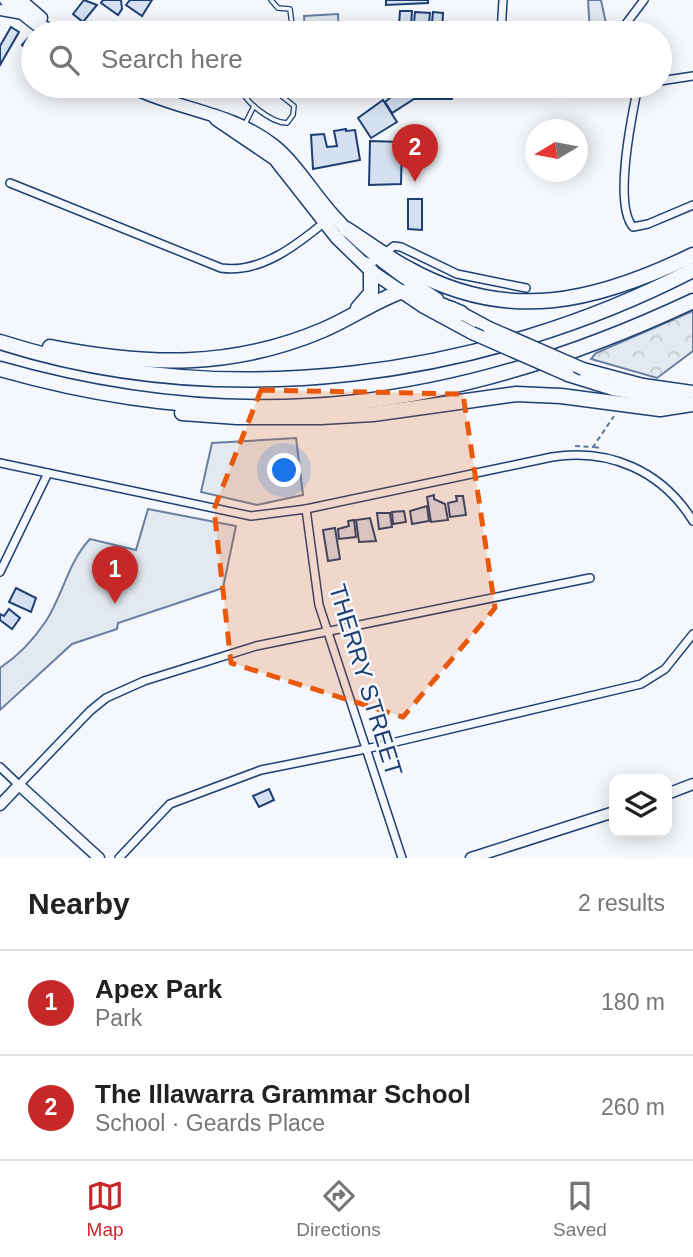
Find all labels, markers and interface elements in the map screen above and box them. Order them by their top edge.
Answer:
search box [21,21,672,98]
icon: search [45,41,83,79]
text: Search here [101,44,243,74]
north arrow [525,119,588,182]
pin: 2 [392,124,438,182]
your location [267,453,301,487]
pin: 1 [92,546,138,604]
street label: THERRY STREET [324,581,408,779]
map controls [609,774,672,837]
button: layers [609,774,672,837]
text: Nearby [28,887,130,920]
text: 2 results [578,890,665,916]
text: Apex Park [95,974,222,1004]
text: 1 [45,989,57,1015]
text: 180 m [601,989,665,1015]
text: Park [95,1005,142,1031]
text: The Illawarra Grammar School [95,1079,471,1109]
text: 2 [45,1094,57,1120]
text: 260 m [601,1094,665,1120]
text: School · Geards Place [95,1110,325,1136]
tab: Map [86,1177,124,1241]
tab: Directions [296,1177,381,1241]
tab: Saved [553,1177,607,1241]

